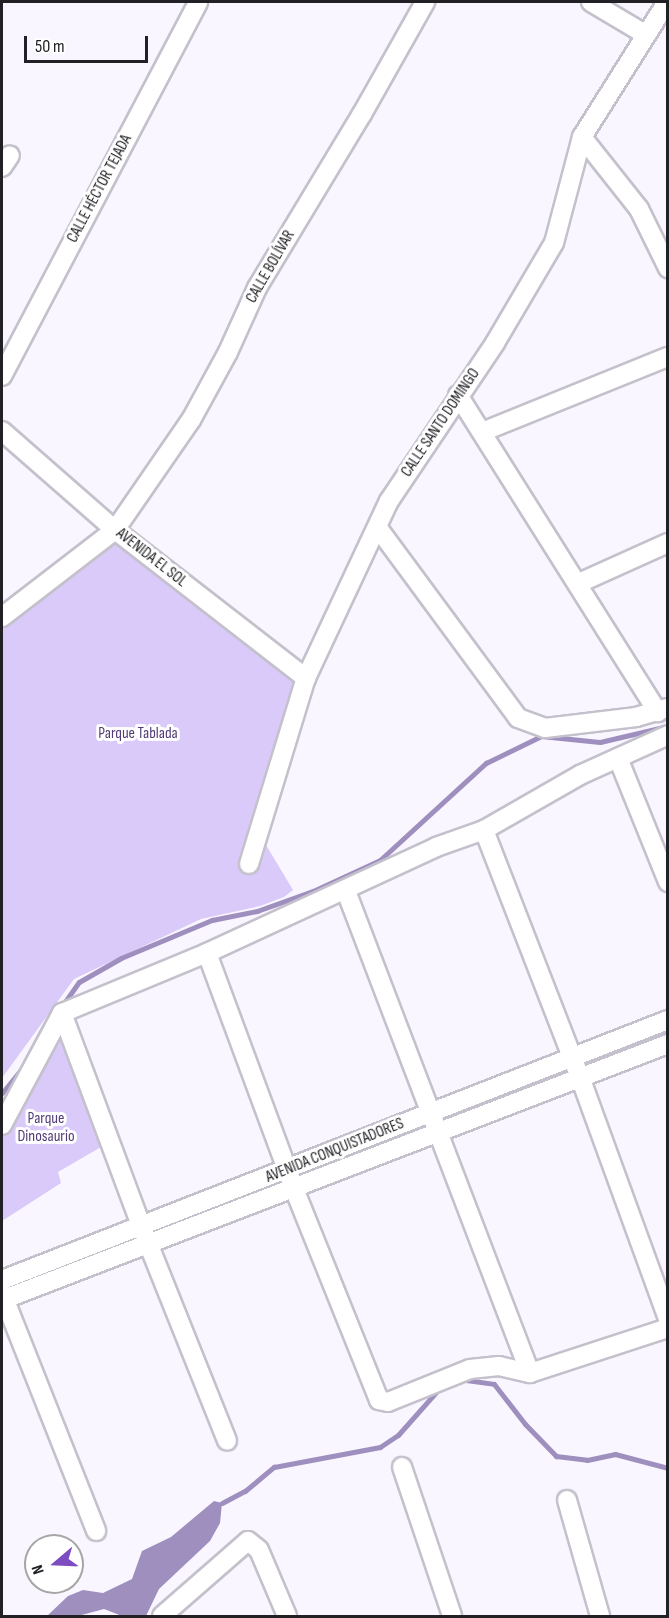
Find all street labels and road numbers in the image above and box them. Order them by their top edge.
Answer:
street label: CALLE HÉCTOR TEJADA [63,132,137,246]
street label: CALLE BOLÍVAR [242,227,300,307]
street label: CALLE SANTO DOMINGO [398,365,484,481]
street label: AVENIDA EL SOL [112,524,190,592]
street label: AVENIDA CONQUISTADORES [263,1114,407,1188]

